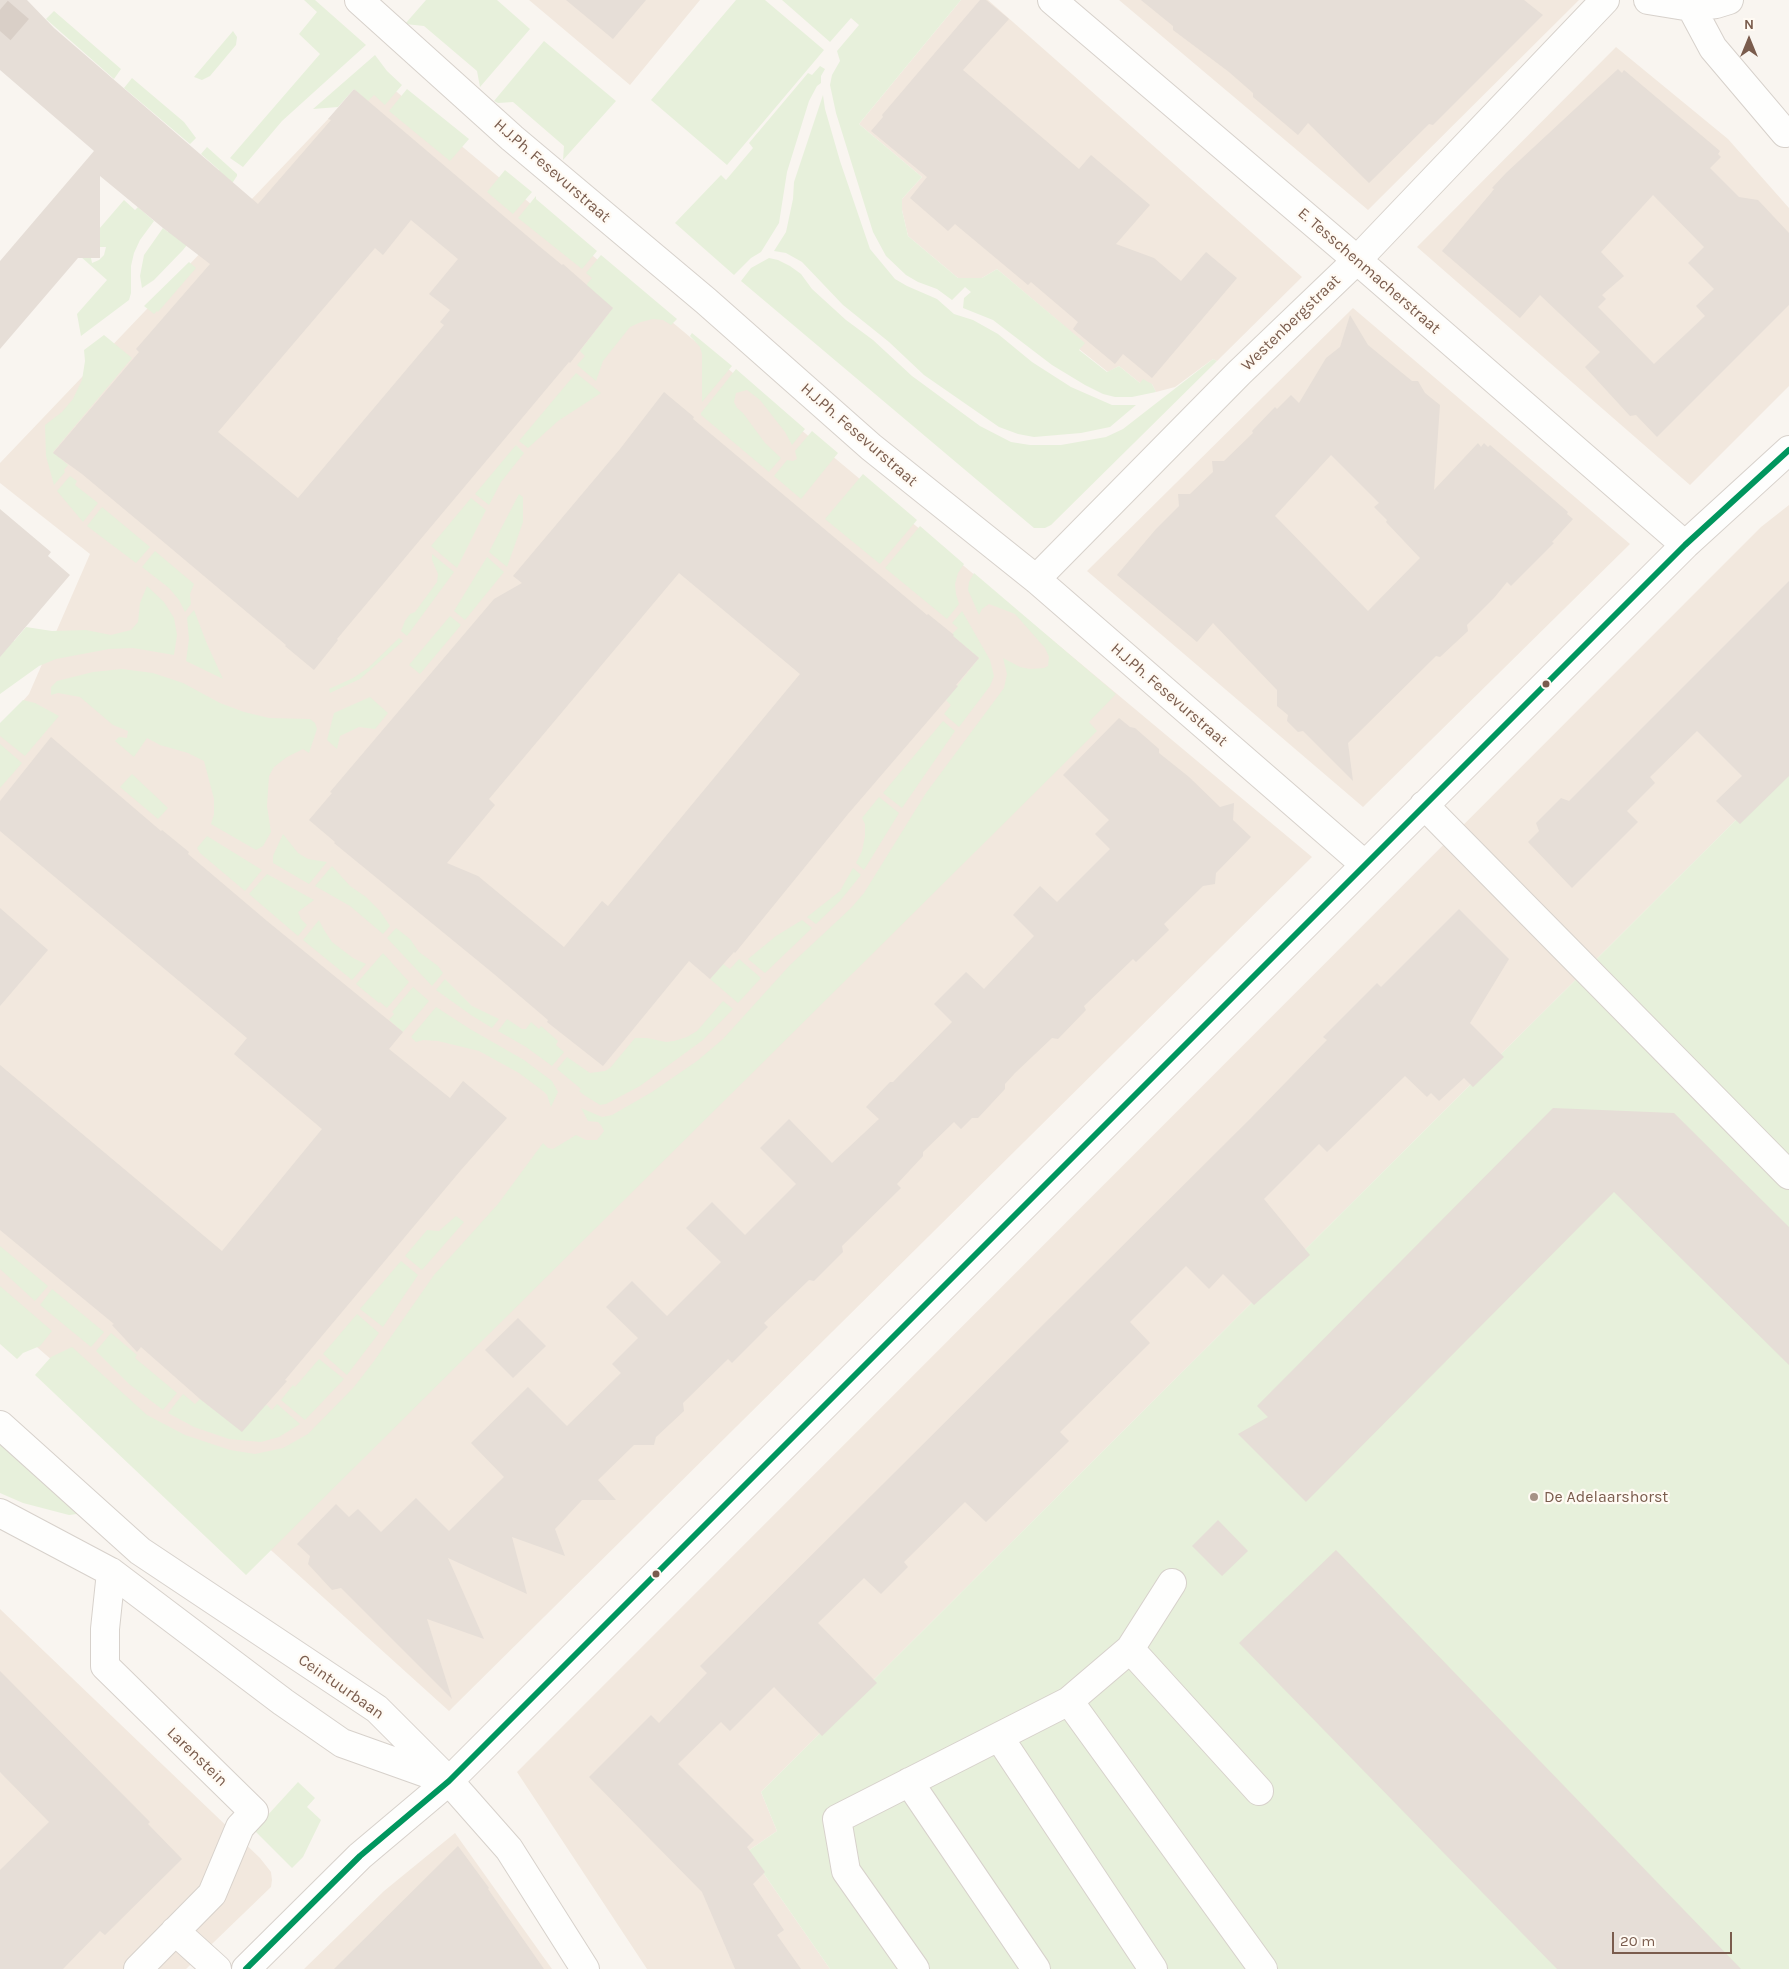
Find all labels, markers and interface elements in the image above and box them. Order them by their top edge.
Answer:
north arrow [1724,15,1774,65]
text: N [1744,16,1754,33]
street label: H.J.Ph. Fesevurstraat [490,115,614,227]
street label: E. Tesschenmacherstraat [1294,204,1444,338]
street label: Westenbergstraat [1237,271,1345,375]
street label: H.J.Ph. Fesevurstraat [797,379,921,491]
street label: H.J.Ph. Fesevurstraat [1107,639,1231,751]
unlabelled marker [1541,679,1551,689]
place label: De Adelaarshorst [1544,1487,1668,1507]
marker: De Adelaarshorst [1528,1491,1540,1503]
unlabelled marker [651,1569,661,1579]
street label: Ceintuurbaan [294,1650,388,1724]
street label: Larenstein [163,1723,231,1791]
scale bar [1614,1922,1734,1954]
text: 20 m [1620,1932,1655,1950]

